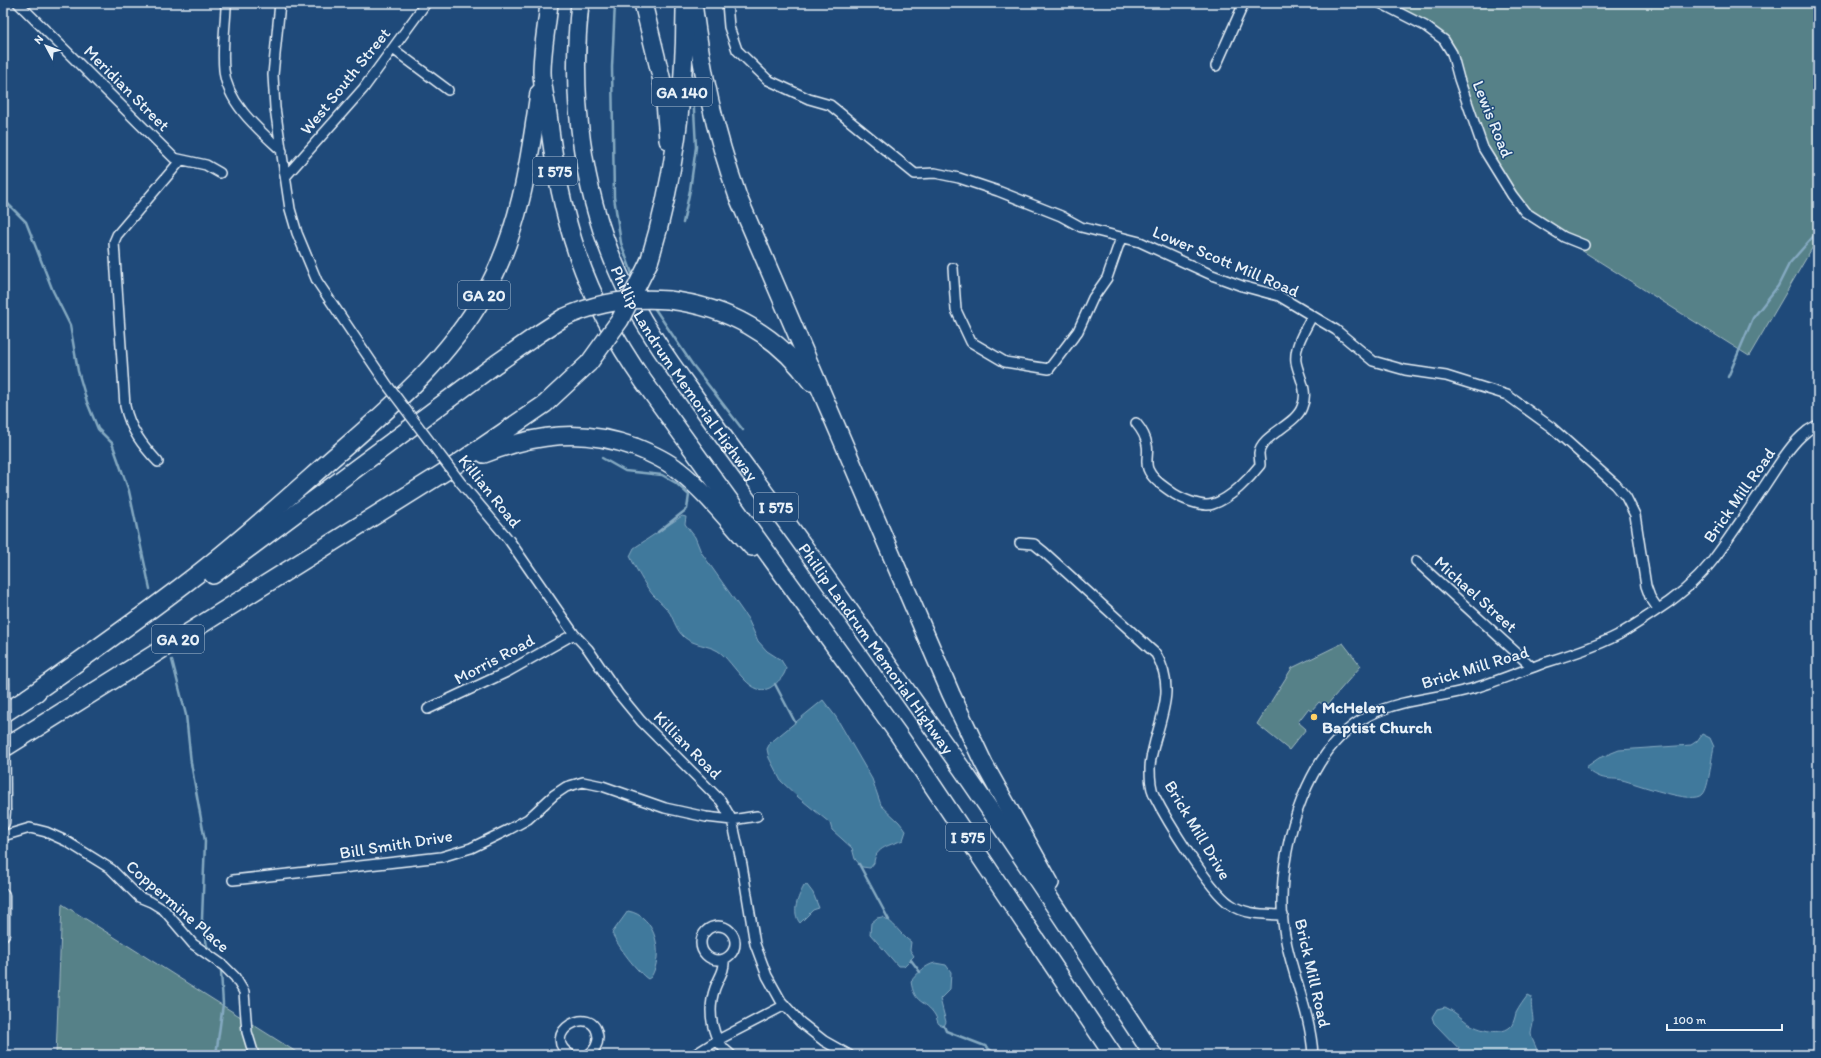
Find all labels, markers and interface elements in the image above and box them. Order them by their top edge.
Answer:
street label: West South Street [296,23,394,139]
north arrow [26,26,66,66]
text: N [31,33,46,47]
street label: Meridian Street [80,41,174,135]
road number: GA 140 [652,78,712,106]
street label: Lewis Road [1469,78,1518,161]
road number: I 575 [533,157,577,185]
street label: Lower Scott Mill Road [1150,221,1303,301]
street label: Phillip Landrum Memorial Highway [607,262,763,485]
road number: GA 20 [458,281,510,309]
street label: Brick Mill Road [1699,443,1780,546]
street label: Killian Road [455,450,526,532]
road number: I 575 [754,493,798,521]
street label: Phillip Landrum Memorial Highway [795,539,958,758]
street label: Michael Street [1430,552,1522,636]
road number: GA 20 [152,625,204,653]
street label: Morris Road [450,629,538,689]
street label: Brick Mill Road [1419,641,1532,693]
place label: McHelen Baptist Church [1322,697,1432,738]
street label: Killian Road [650,707,727,784]
marker: McHelen Baptist Church [1309,712,1319,722]
street label: Brick Mill Drive [1161,777,1235,883]
road number: I 575 [946,823,990,851]
street label: Bill Smith Drive [338,825,454,863]
street label: Coppermine Place [122,856,234,956]
street label: Brick Mill Road [1291,917,1335,1030]
scale bar [1667,1006,1782,1032]
text: 100 m [1673,1013,1706,1027]

